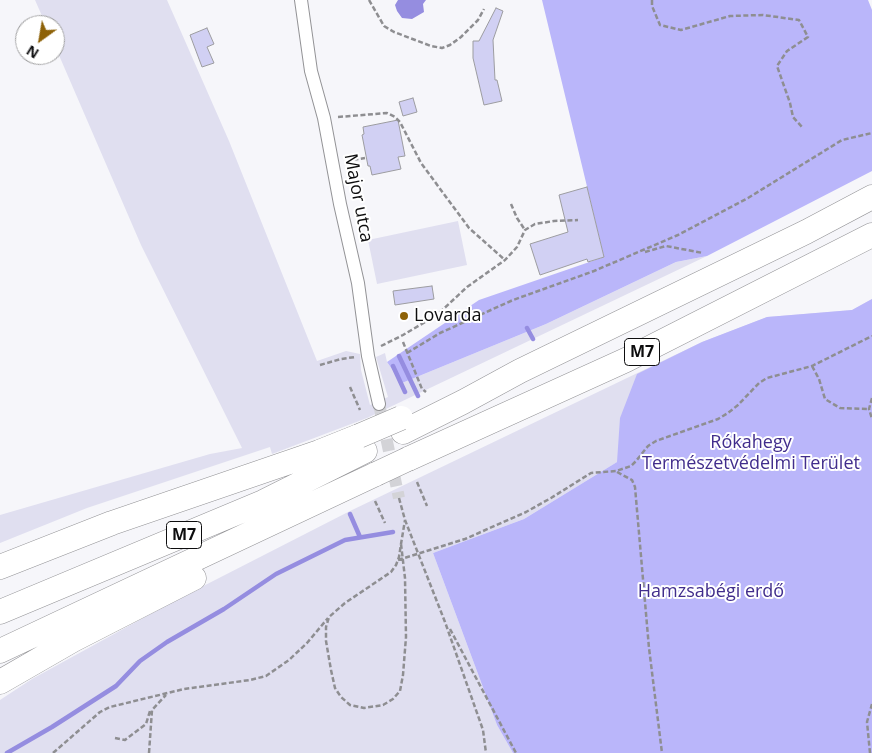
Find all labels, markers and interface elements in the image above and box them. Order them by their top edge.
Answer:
north arrow [15,15,65,65]
text: N [22,41,42,63]
street label: Major utca [339,152,377,244]
place label: Lovarda [414,305,482,327]
marker: Lovarda [398,310,410,322]
road number: M7 [624,338,660,366]
park label: Rókahegy Természetvédelmi Terület [642,432,860,474]
road number: M7 [166,522,202,548]
park label: Hamzsabégi erdő [638,581,784,603]

